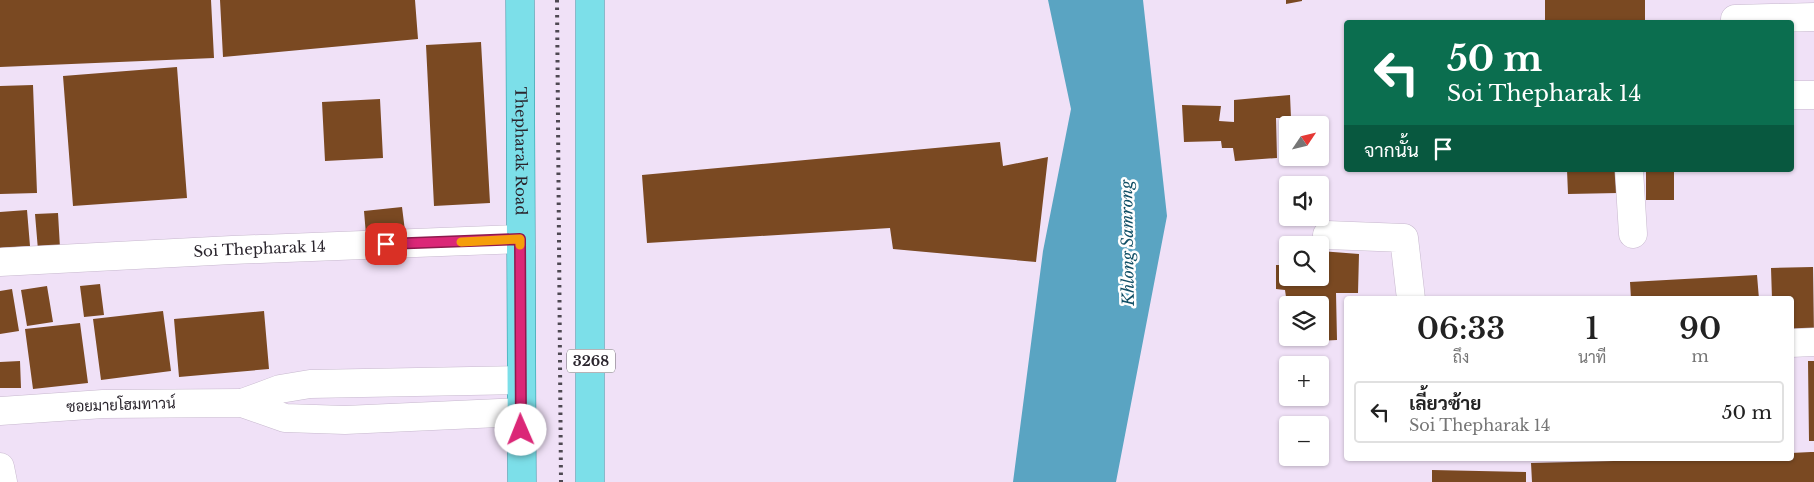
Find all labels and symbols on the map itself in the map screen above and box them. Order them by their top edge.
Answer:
street label: Thepharak Road [511,87,531,215]
north arrow [1279,116,1329,166]
water label: Khlong Samrong [1116,179,1138,307]
pin [365,223,407,265]
street label: Soi Thepharak 14 [193,236,326,261]
road number: 3268 [567,350,615,372]
street label: ซอยมายโฮมทาวน์ [66,393,176,416]
position arrow [494,403,546,455]

